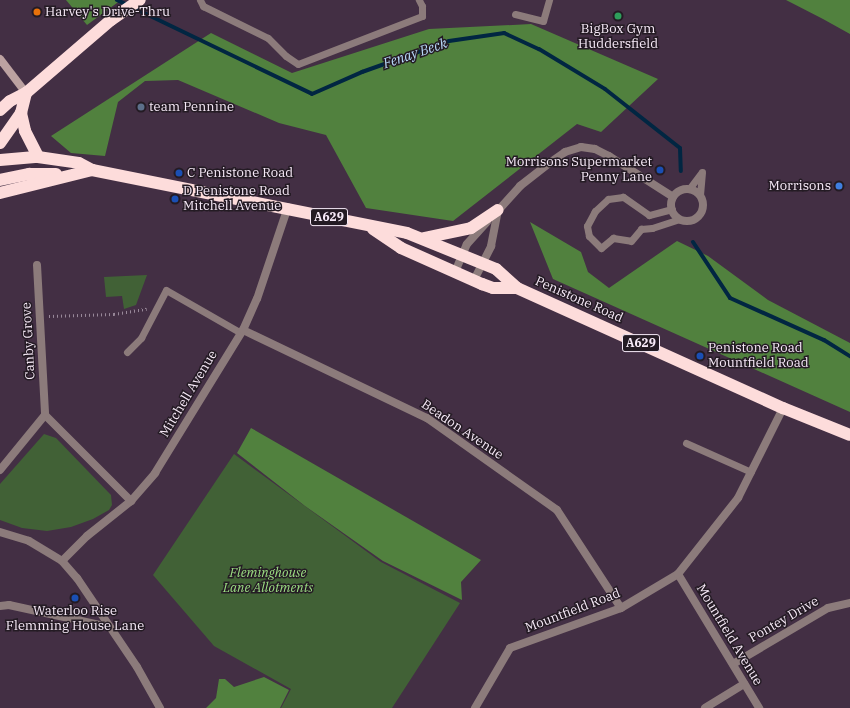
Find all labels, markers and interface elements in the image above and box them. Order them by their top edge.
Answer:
place label: Harvey's Drive-Thru [45,4,170,20]
marker: Harvey's Drive-Thru [32,7,42,17]
marker: BigBox Gym Huddersfield [613,11,623,21]
place label: BigBox Gym Huddersfield [578,22,658,53]
water label: Fenay Beck [381,34,449,72]
place label: team Pennine [149,99,234,115]
marker: team Pennine [136,102,146,112]
place label: Morrisons Supermarket Penny Lane [506,155,652,186]
place label: C Penistone Road [187,165,293,181]
marker: Morrisons Supermarket Penny Lane [655,165,665,175]
marker: C Penistone Road [174,168,184,178]
place label: Morrisons [768,178,831,194]
marker: Morrisons [834,181,844,191]
place label: D Penistone Road Mitchell Avenue [183,184,290,215]
marker: D Penistone Road Mitchell Avenue [170,194,180,204]
road number: A629 [310,207,348,227]
street label: Penistone Road [533,274,625,326]
street label: Canby Grove [19,302,39,380]
road number: A629 [622,333,660,353]
place label: Penistone Road Mountfield Road [708,341,809,372]
street label: Mitchell Avenue [157,348,221,440]
marker: Penistone Road Mountfield Road [695,351,705,361]
street label: Beadon Avenue [418,397,506,463]
park label: Fleminghouse Lane Allotments [223,566,313,597]
street label: Mountfield Avenue [693,582,765,688]
street label: Mountfield Road [523,586,623,636]
marker: Waterloo Rise Flemming House Lane [70,593,80,603]
street label: Pontey Drive [746,594,822,646]
place label: Waterloo Rise Flemming House Lane [6,604,144,635]

